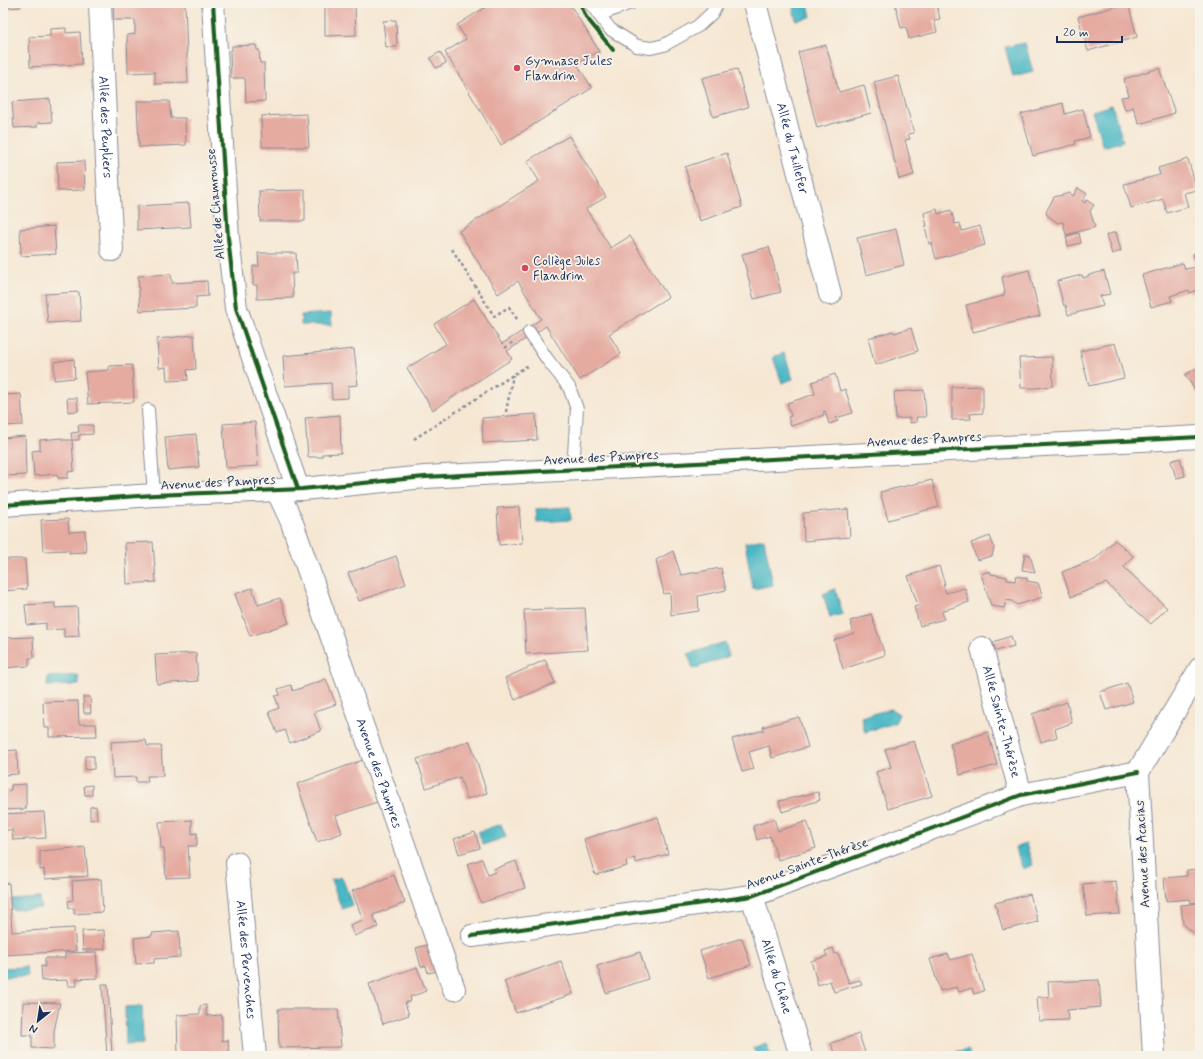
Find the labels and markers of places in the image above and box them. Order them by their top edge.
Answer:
place label: Gymnase Jules Flandrin [525,53,613,85]
marker: Gymnase Jules Flandrin [512,63,522,73]
place label: Collège Jules Flandrin [533,253,601,285]
marker: Collège Jules Flandrin [520,263,530,273]

